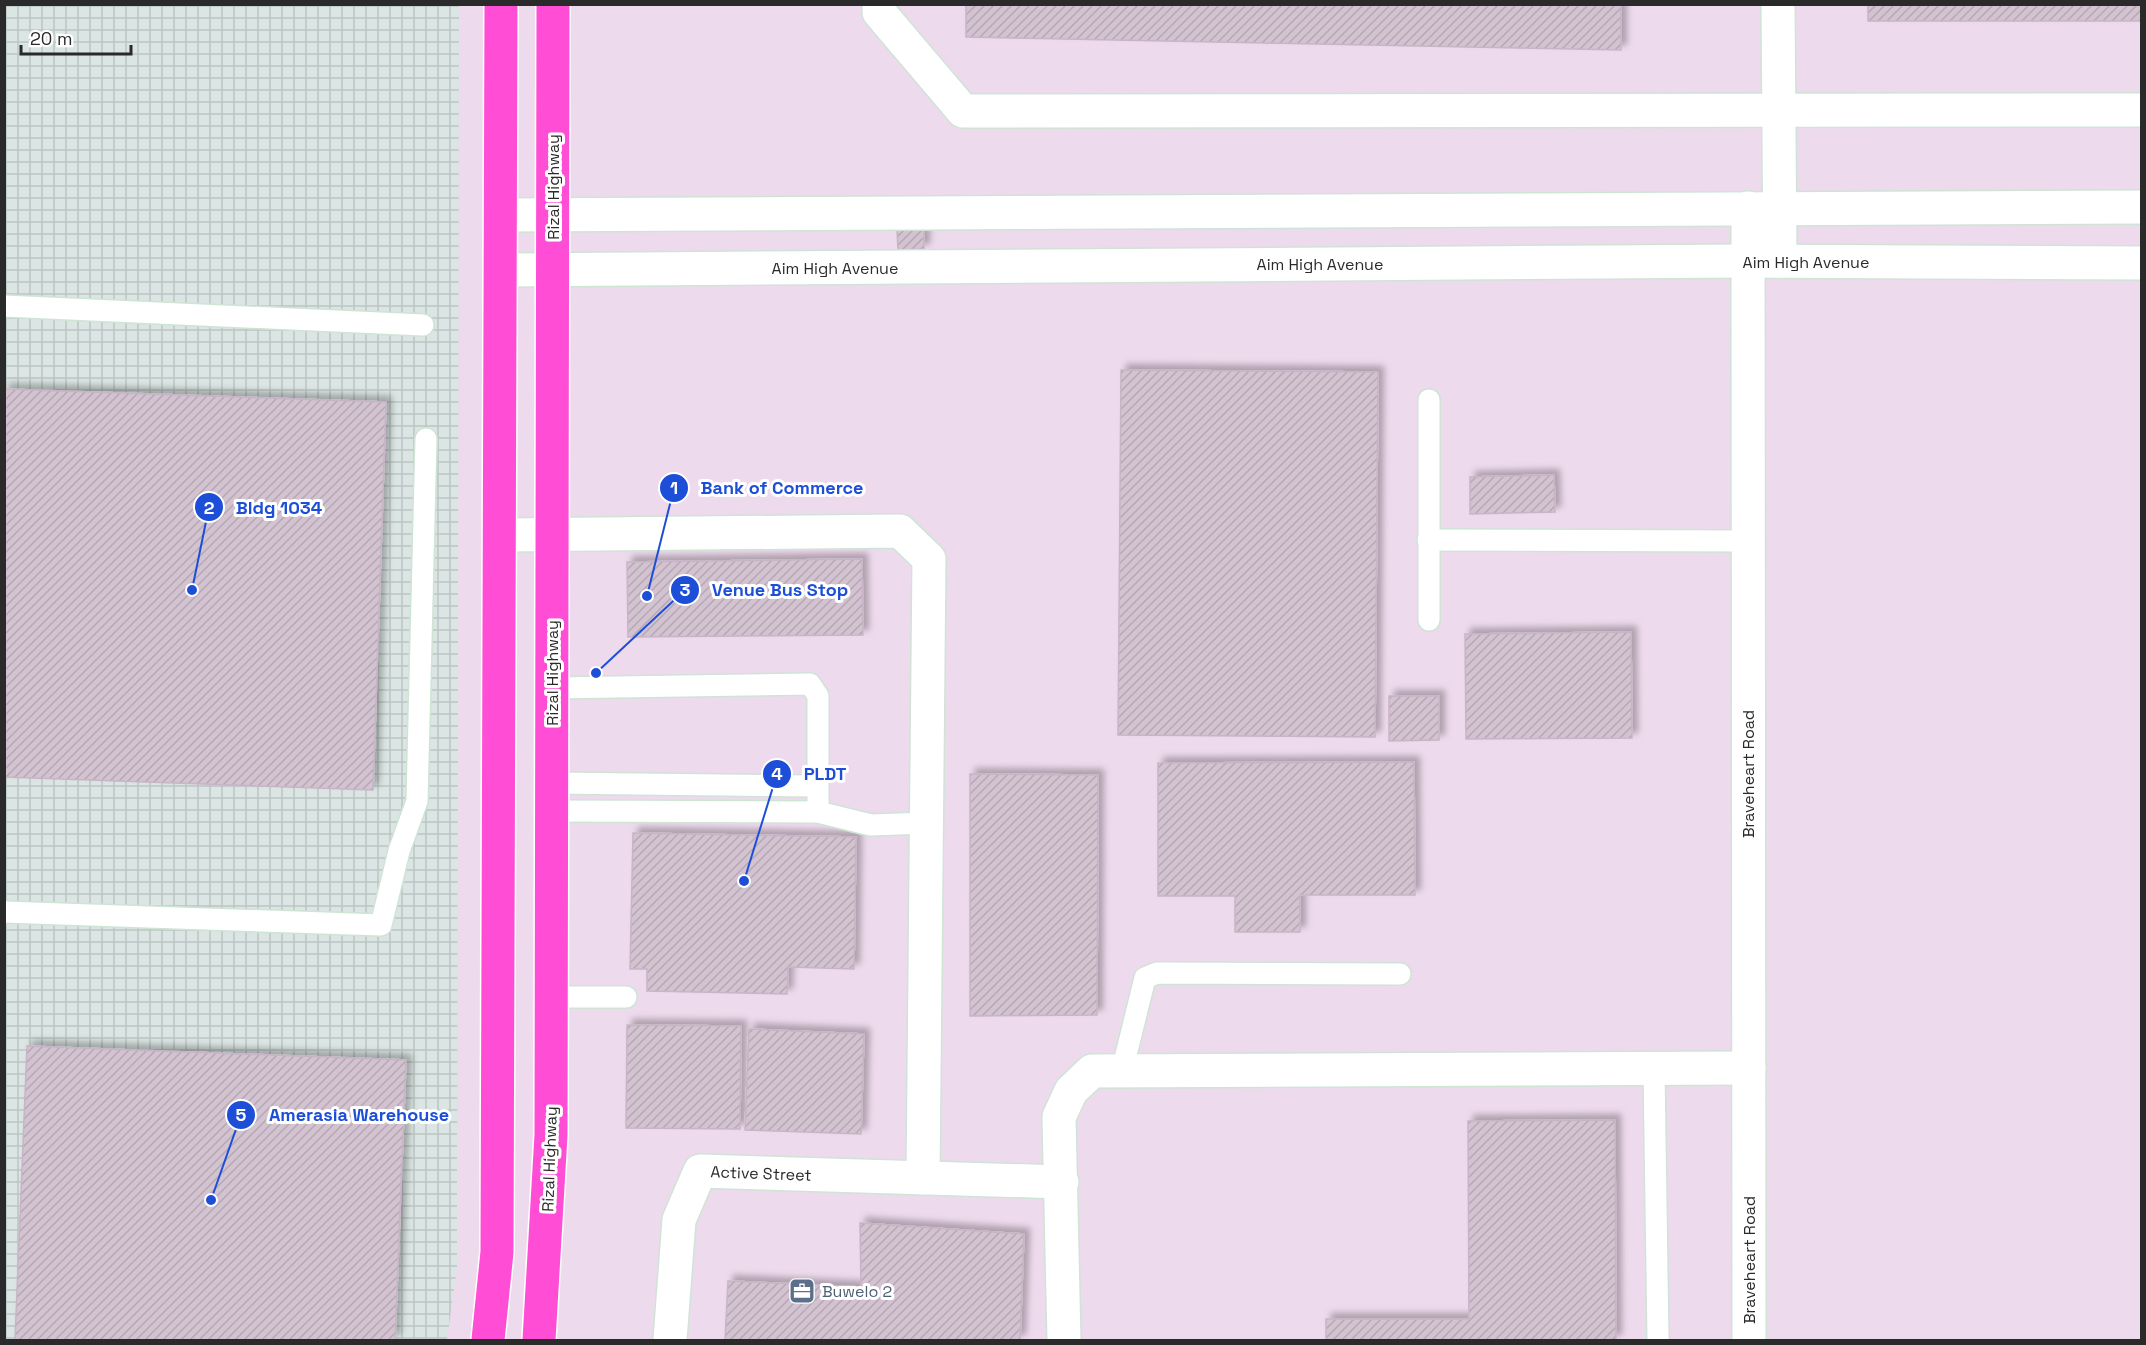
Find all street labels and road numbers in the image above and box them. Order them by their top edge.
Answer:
street label: Rizal Highway [543,134,564,240]
street label: Aim High Avenue [1743,252,1869,273]
street label: Aim High Avenue [1257,254,1383,275]
street label: Aim High Avenue [772,258,898,279]
street label: Rizal Highway [542,620,563,726]
street label: Braveheart Road [1738,710,1759,838]
street label: Rizal Highway [537,1106,562,1212]
street label: Active Street [710,1161,812,1186]
street label: Braveheart Road [1739,1196,1760,1324]

